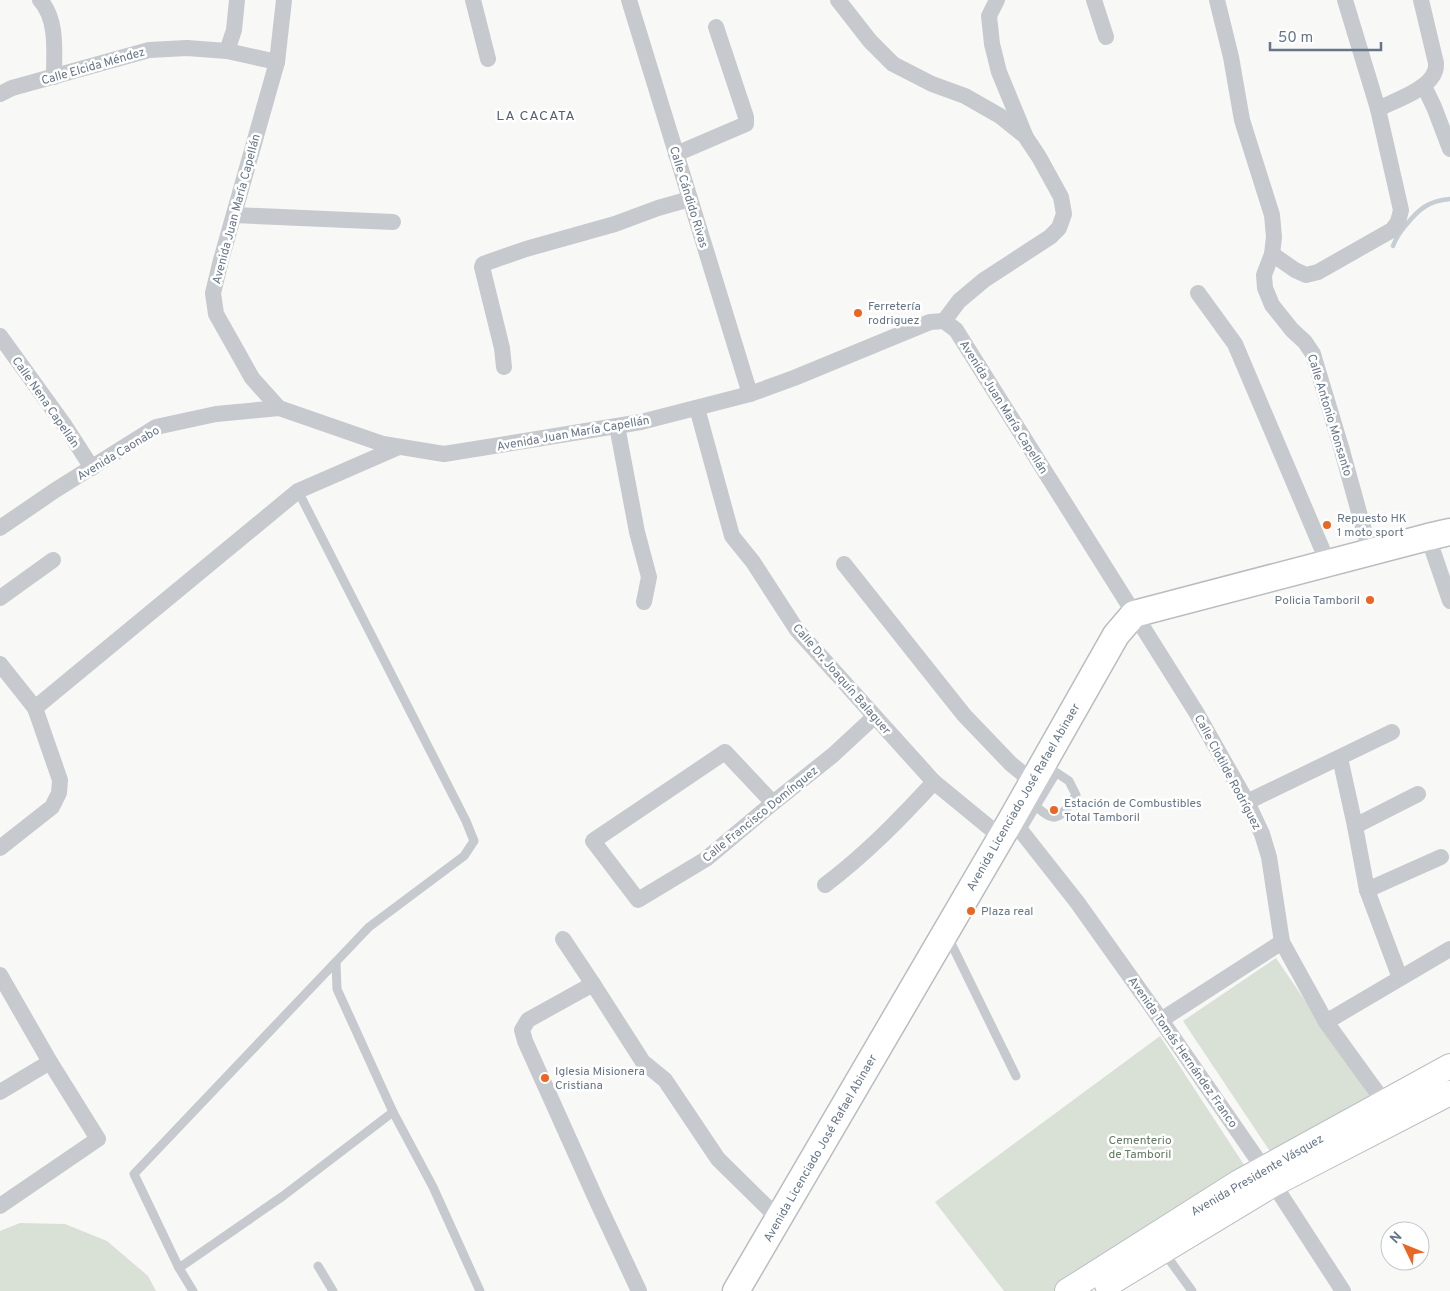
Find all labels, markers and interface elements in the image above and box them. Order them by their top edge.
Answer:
scale bar [1270,20,1381,52]
text: 50 m [1278,29,1313,48]
street label: Calle Elcida Méndez [40,45,147,89]
district label: LA CACATA [496,108,576,125]
street label: Avenida Juan María Capellán [209,132,265,286]
street label: Calle Cándido Rivas [665,144,711,250]
place label: Ferretería rodriguez [868,299,921,329]
marker: Ferretería rodriguez [852,307,864,319]
street label: Avenida Juan María Capellán [955,338,1051,477]
street label: Calle Antonio Monsanto [1303,352,1355,479]
street label: Calle Nena Capellán [8,354,83,451]
street label: Avenida Juan María Capellán [495,413,651,455]
street label: Avenida Caonabo [74,423,163,485]
place label: Repuesto HK 1 moto sport [1337,511,1407,541]
marker: Repuesto HK 1 moto sport [1321,519,1333,531]
place label: Policia Tamboril [1275,593,1360,609]
marker: Policia Tamboril [1364,594,1376,606]
street label: Calle Dr. Joaquín Balaguer [789,621,894,739]
street label: Avenida Licenciado José Rafael Abinaer [963,701,1084,894]
street label: Calle Clotilde Rodríguez [1190,712,1264,833]
street label: Calle Francisco Domínguez [700,763,822,866]
place label: Estación de Combustibles Total Tamboril [1064,796,1202,826]
marker: Estación de Combustibles Total Tamboril [1048,804,1060,816]
place label: Plaza real [981,904,1033,920]
marker: Plaza real [965,905,977,917]
street label: Avenida Tomás Hernández Franco [1124,974,1241,1132]
street label: Avenida Licenciado José Rafael Abinaer [760,1052,881,1245]
place label: Iglesia Misionera Cristiana [555,1064,645,1094]
marker: Iglesia Misionera Cristiana [539,1072,551,1084]
street label: Avenida Presidente Vásquez [1188,1131,1327,1220]
park label: Cementerio de Tamboril [1108,1133,1172,1163]
north arrow [1380,1221,1430,1271]
text: N [1387,1229,1406,1248]

